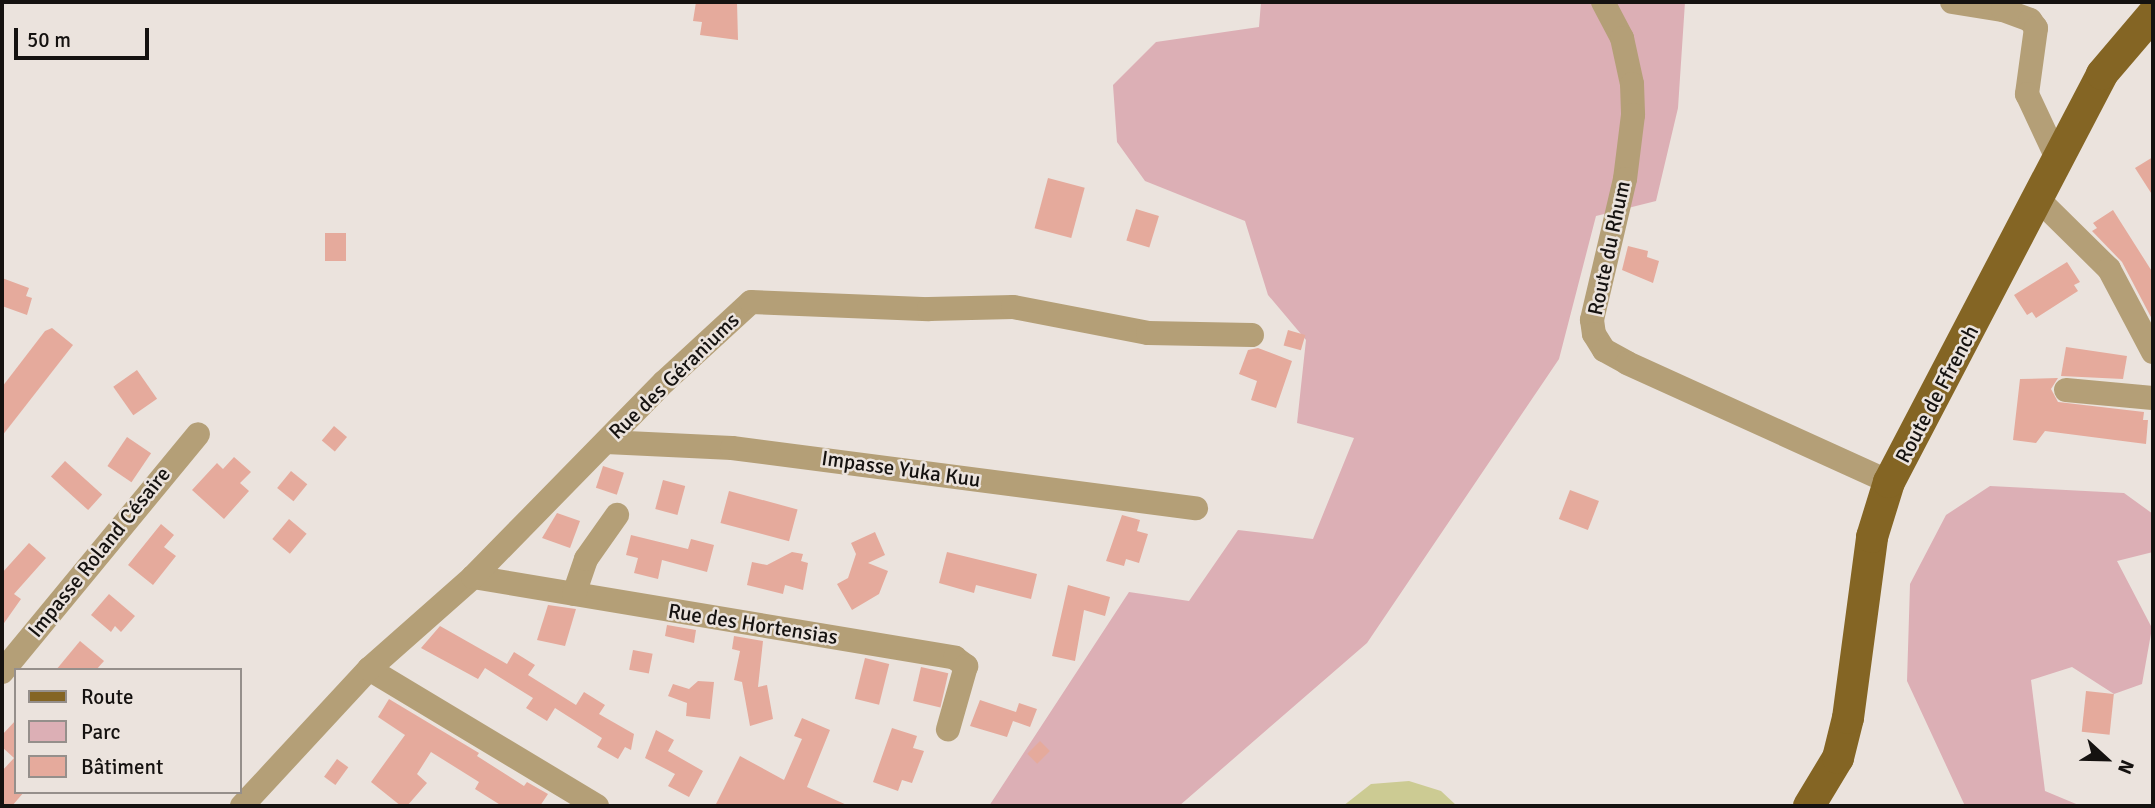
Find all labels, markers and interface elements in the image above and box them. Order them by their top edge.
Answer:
scale bar [18,14,152,58]
text: 50 m [27,27,71,53]
street label: Route du Rhum [1582,179,1636,317]
street label: Rue des Géraniums [604,308,744,444]
street label: Route de Ffrench [1890,321,1984,467]
street label: Impasse Yuka Kuu [820,445,982,493]
street label: Impasse Roland Césaire [23,462,175,642]
street label: Rue des Hortensias [666,598,840,650]
legend [14,668,242,794]
text: Route [81,684,133,710]
text: Parc [81,719,120,745]
north arrow [2071,724,2141,794]
text: Bâtiment [81,754,163,780]
text: N [2112,756,2139,777]

